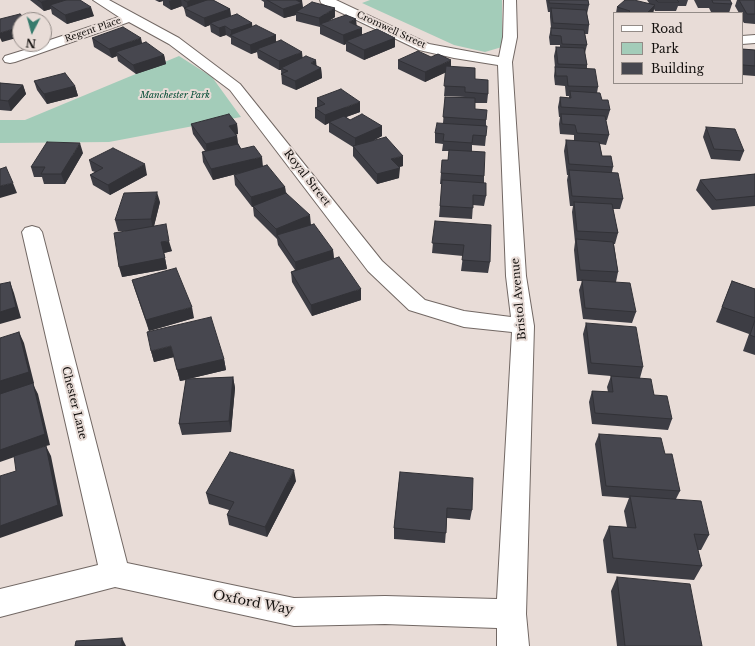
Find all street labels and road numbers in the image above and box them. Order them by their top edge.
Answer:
street label: Cromwell Street [355,9,427,51]
street label: Regent Place [63,15,123,45]
street label: Royal Street [281,147,333,209]
street label: Bristol Avenue [509,257,529,341]
street label: Chester Lane [59,365,89,441]
street label: Oxford Way [211,588,295,618]

